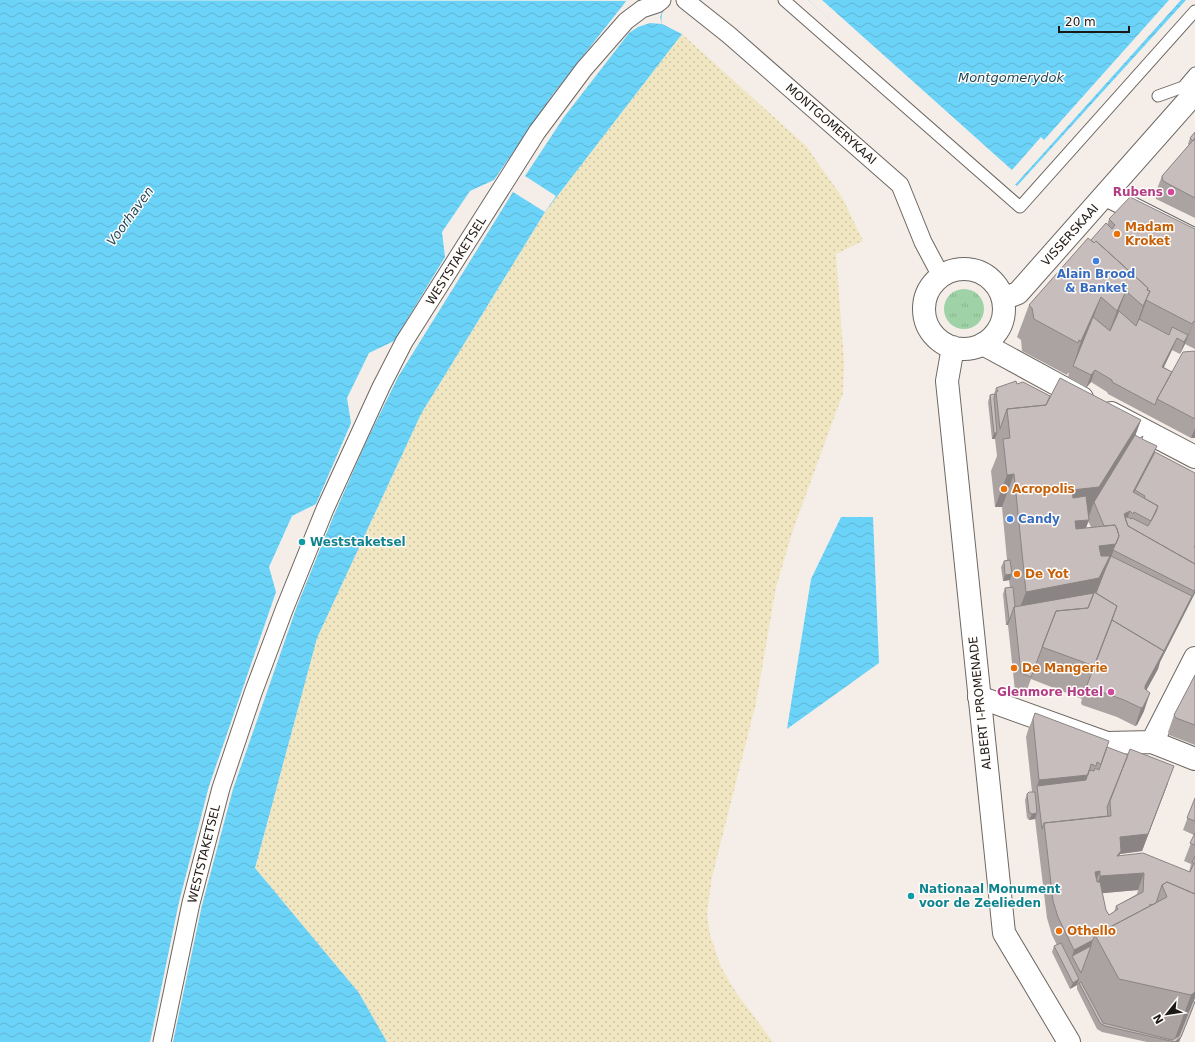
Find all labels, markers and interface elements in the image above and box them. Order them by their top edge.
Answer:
scale bar [1059,8,1129,34]
text: 20 m [1065,15,1096,29]
water label: Montgomerydok [958,70,1065,85]
street label: MONTGOMERYKAAI [783,81,879,167]
water label: Voorhaven [103,183,157,249]
place label: Rubens [1113,185,1163,199]
marker: Rubens [1166,187,1176,197]
street label: VISSERSKAAI [1039,201,1101,269]
street label: WESTSTAKETSEL [423,214,489,308]
place label: Madam Kroket [1125,220,1174,248]
marker: Madam Kroket [1112,229,1122,239]
marker: Alain Brood & Banket [1091,256,1101,266]
place label: Alain Brood & Banket [1057,267,1135,295]
place label: Acropolis [1012,482,1075,496]
marker: Acropolis [999,484,1009,494]
place label: Candy [1018,512,1060,526]
marker: Candy [1005,514,1015,524]
place label: Weststaketsel [310,535,406,549]
marker: Weststaketsel [297,537,307,547]
place label: De Yot [1025,567,1069,581]
marker: De Yot [1012,569,1022,579]
street label: ALBERT I-PROMENADE [966,636,994,770]
place label: De Mangerie [1022,661,1108,675]
marker: De Mangerie [1009,663,1019,673]
place label: Glenmore Hotel [997,685,1103,699]
marker: Glenmore Hotel [1106,687,1116,697]
street label: WESTSTAKETSEL [185,803,223,905]
place label: Nationaal Monument voor de Zeelieden [919,882,1061,910]
marker: Nationaal Monument voor de Zeelieden [906,891,916,901]
place label: Othello [1067,924,1116,938]
marker: Othello [1054,926,1064,936]
north arrow [1147,994,1187,1034]
text: N [1151,1012,1167,1026]

